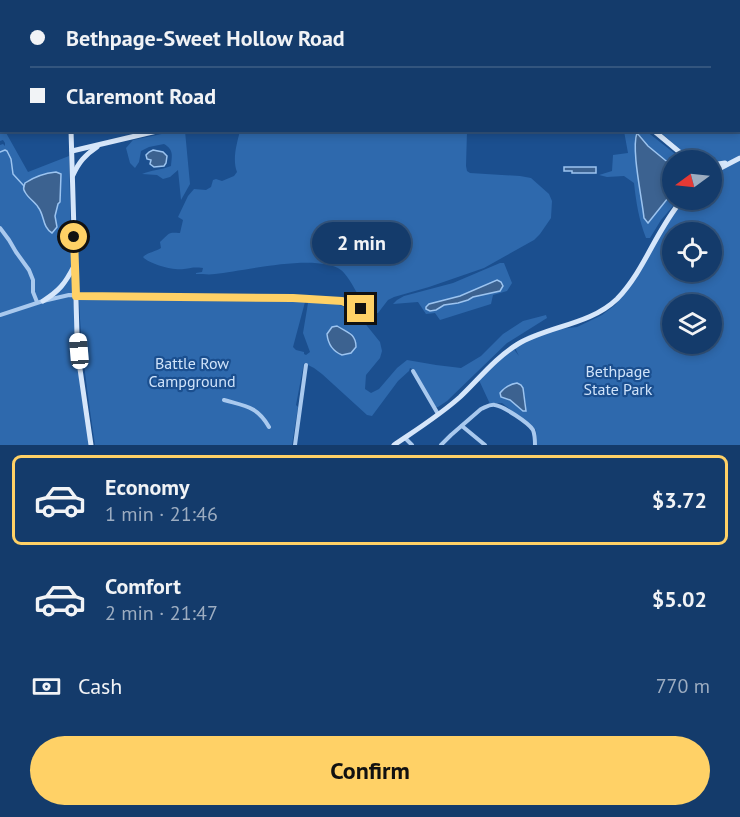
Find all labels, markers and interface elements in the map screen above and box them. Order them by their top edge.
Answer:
text: Bethpage-Sweet Hollow Road [66,24,345,52]
text: Claremont Road [66,82,216,110]
north arrow [662,150,722,210]
map controls [662,150,722,354]
callout: 2 min [312,222,410,264]
button: locate [662,222,722,282]
route start [60,223,87,250]
text: 2 min [337,230,386,256]
button: layers [662,294,722,354]
route end [347,295,374,322]
car [68,332,90,370]
park label: Battle Row Campground [148,353,236,391]
park label: Bethpage State Park [584,361,653,399]
icon: car [33,473,87,527]
text: Economy [105,473,189,501]
text: $3.72 [652,486,707,514]
text: 1 min · 21:46 [105,501,218,527]
icon: car [33,572,87,626]
text: Comfort [105,572,181,600]
text: $5.02 [652,585,707,613]
text: 2 min · 21:47 [105,600,218,626]
icon: cash [30,670,63,703]
text: Cash [78,672,122,700]
text: 770 m [656,673,710,699]
button: Confirm [30,736,710,805]

